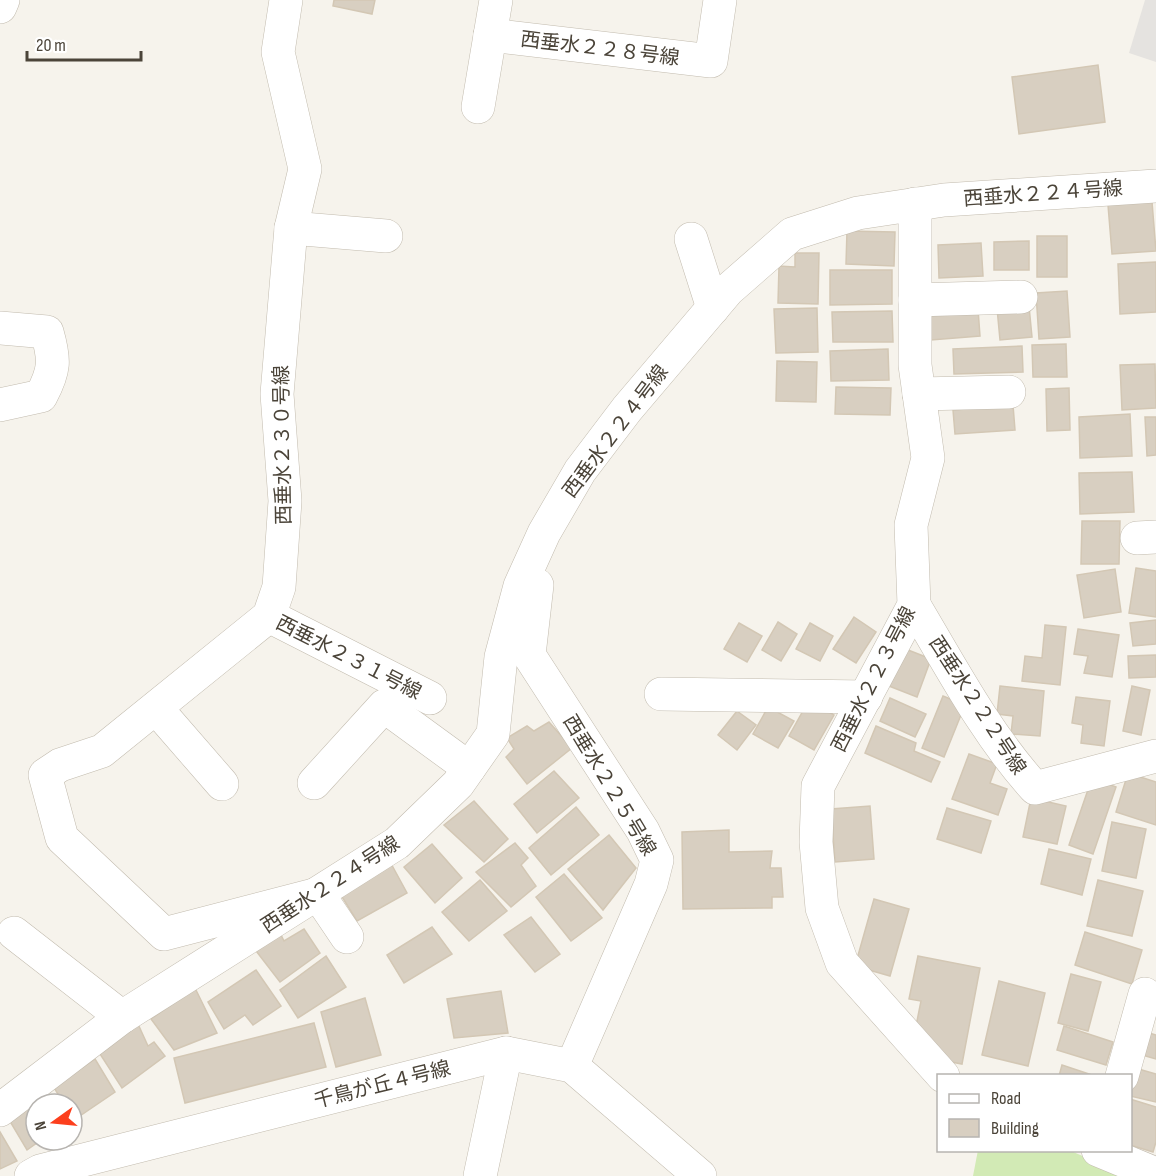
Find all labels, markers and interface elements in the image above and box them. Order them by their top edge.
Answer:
scale bar [27,24,141,62]
street label: 西垂水２２８号線 [519,27,681,71]
text: 20 m [36,35,66,56]
street label: 西垂水２２４号線 [962,176,1124,212]
street label: 西垂水２２４号線 [558,360,674,503]
street label: 西垂水２３０号線 [270,365,296,525]
street label: 西垂水２２３号線 [827,603,921,756]
street label: 西垂水２３１号線 [272,611,425,705]
street label: 西垂水２２２号線 [924,632,1031,779]
street label: 西垂水２２５号線 [558,711,661,860]
street label: 西垂水２２４号線 [257,831,404,938]
street label: 千鳥が丘４号線 [311,1056,453,1114]
legend [937,1074,1132,1152]
text: Road [991,1088,1021,1109]
north arrow [24,1092,84,1152]
text: Building [991,1118,1039,1139]
text: N [31,1119,51,1132]

